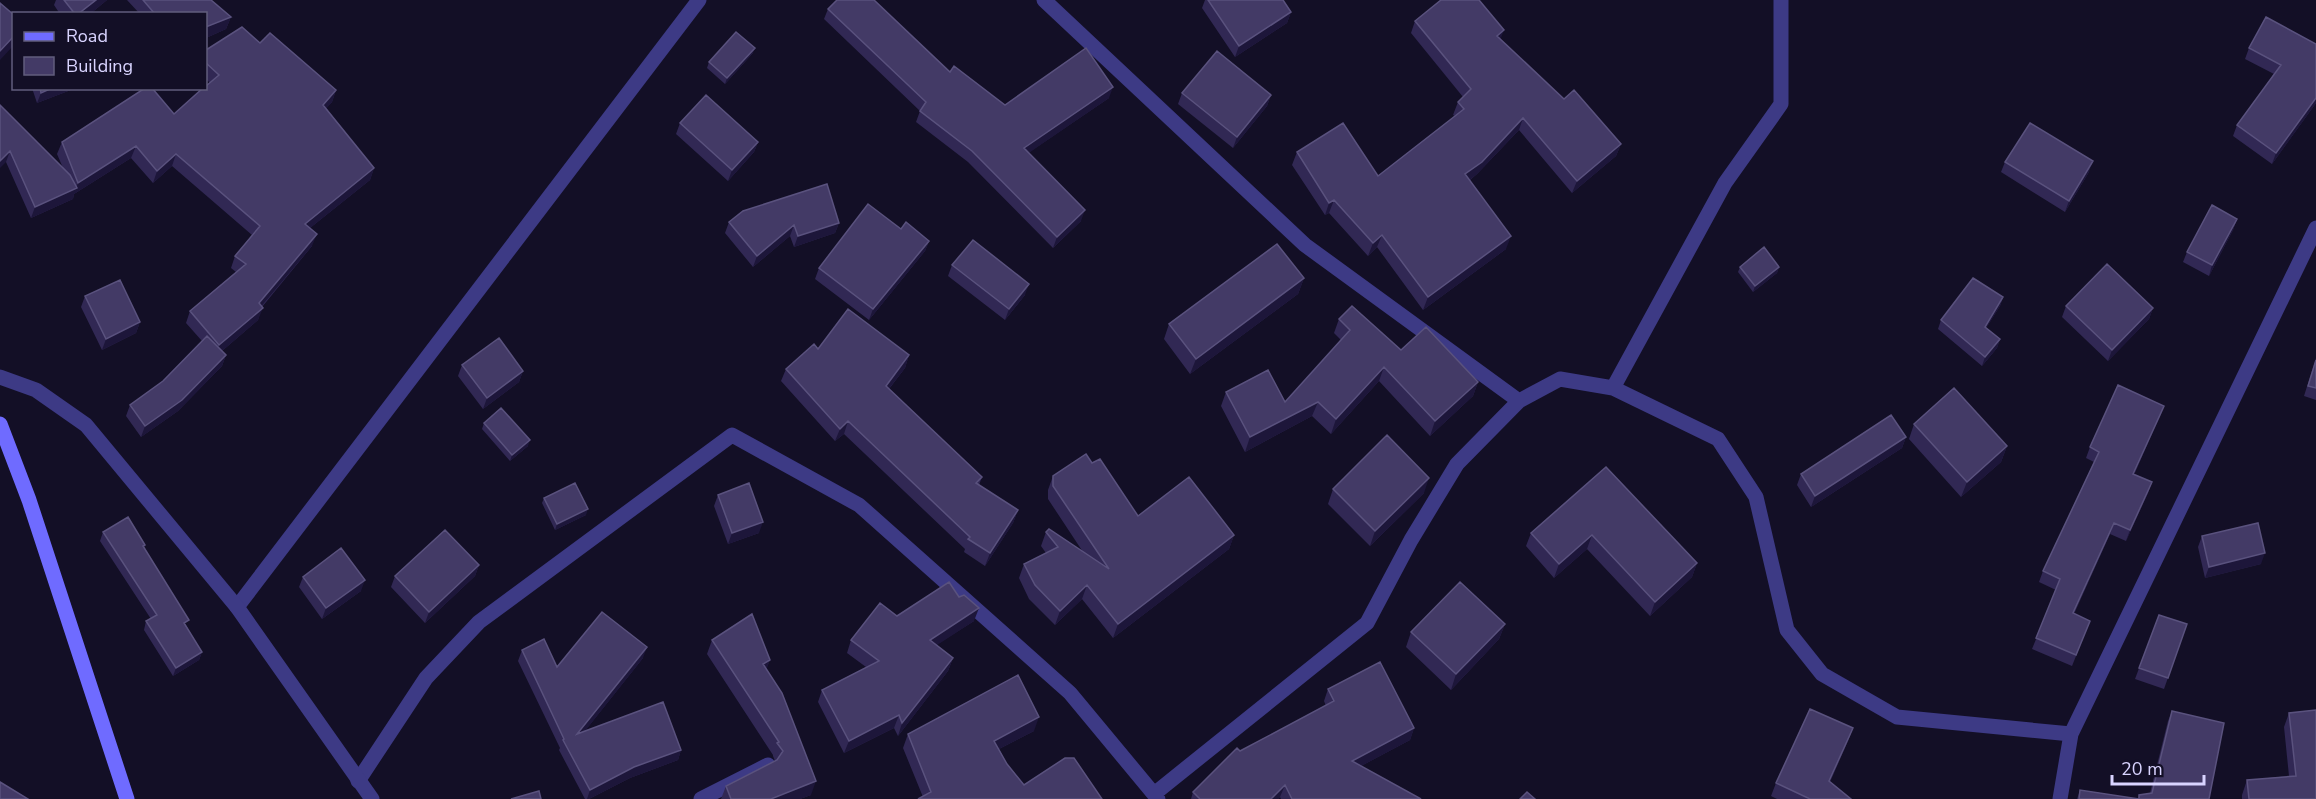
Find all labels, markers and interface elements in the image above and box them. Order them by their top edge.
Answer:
legend [12,12,207,90]
text: Road [66,24,108,48]
text: Building [66,54,133,78]
scale bar [2112,748,2204,786]
text: 20 m [2121,757,2163,781]

